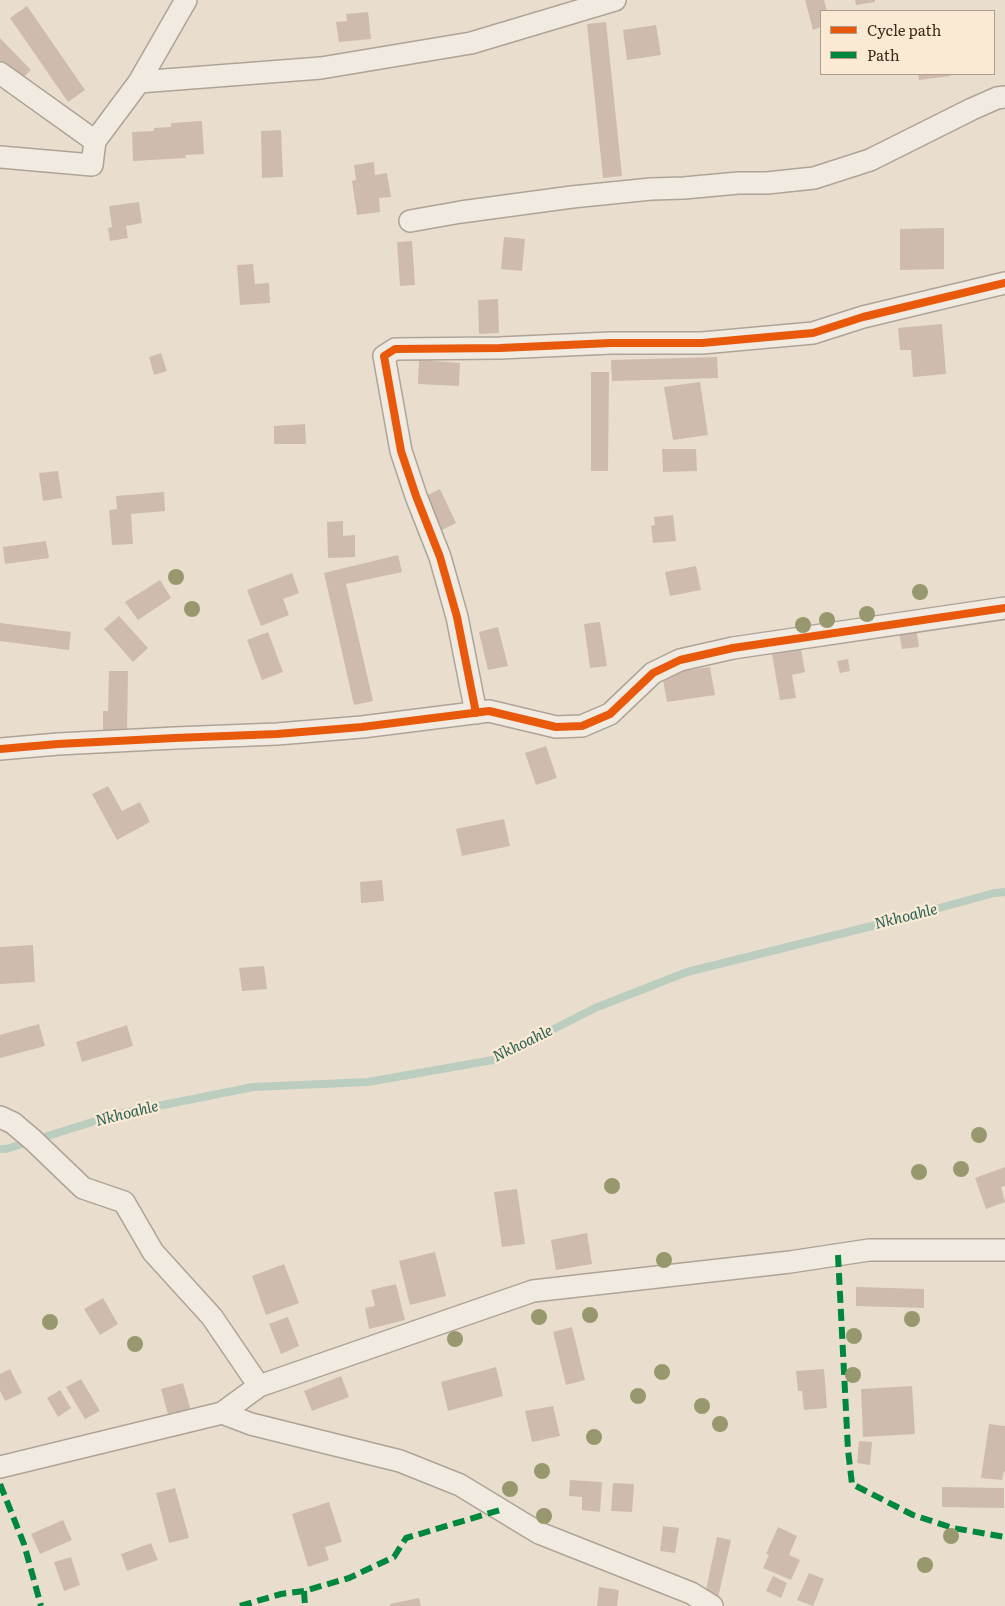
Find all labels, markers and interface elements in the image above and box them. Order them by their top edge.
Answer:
legend [820,10,995,75]
text: Cycle path [867,18,941,41]
text: Path [867,43,900,66]
water label: Nkhoahle [873,900,939,934]
water label: Nkhoahle [490,1022,556,1066]
water label: Nkhoahle [94,1097,160,1131]

